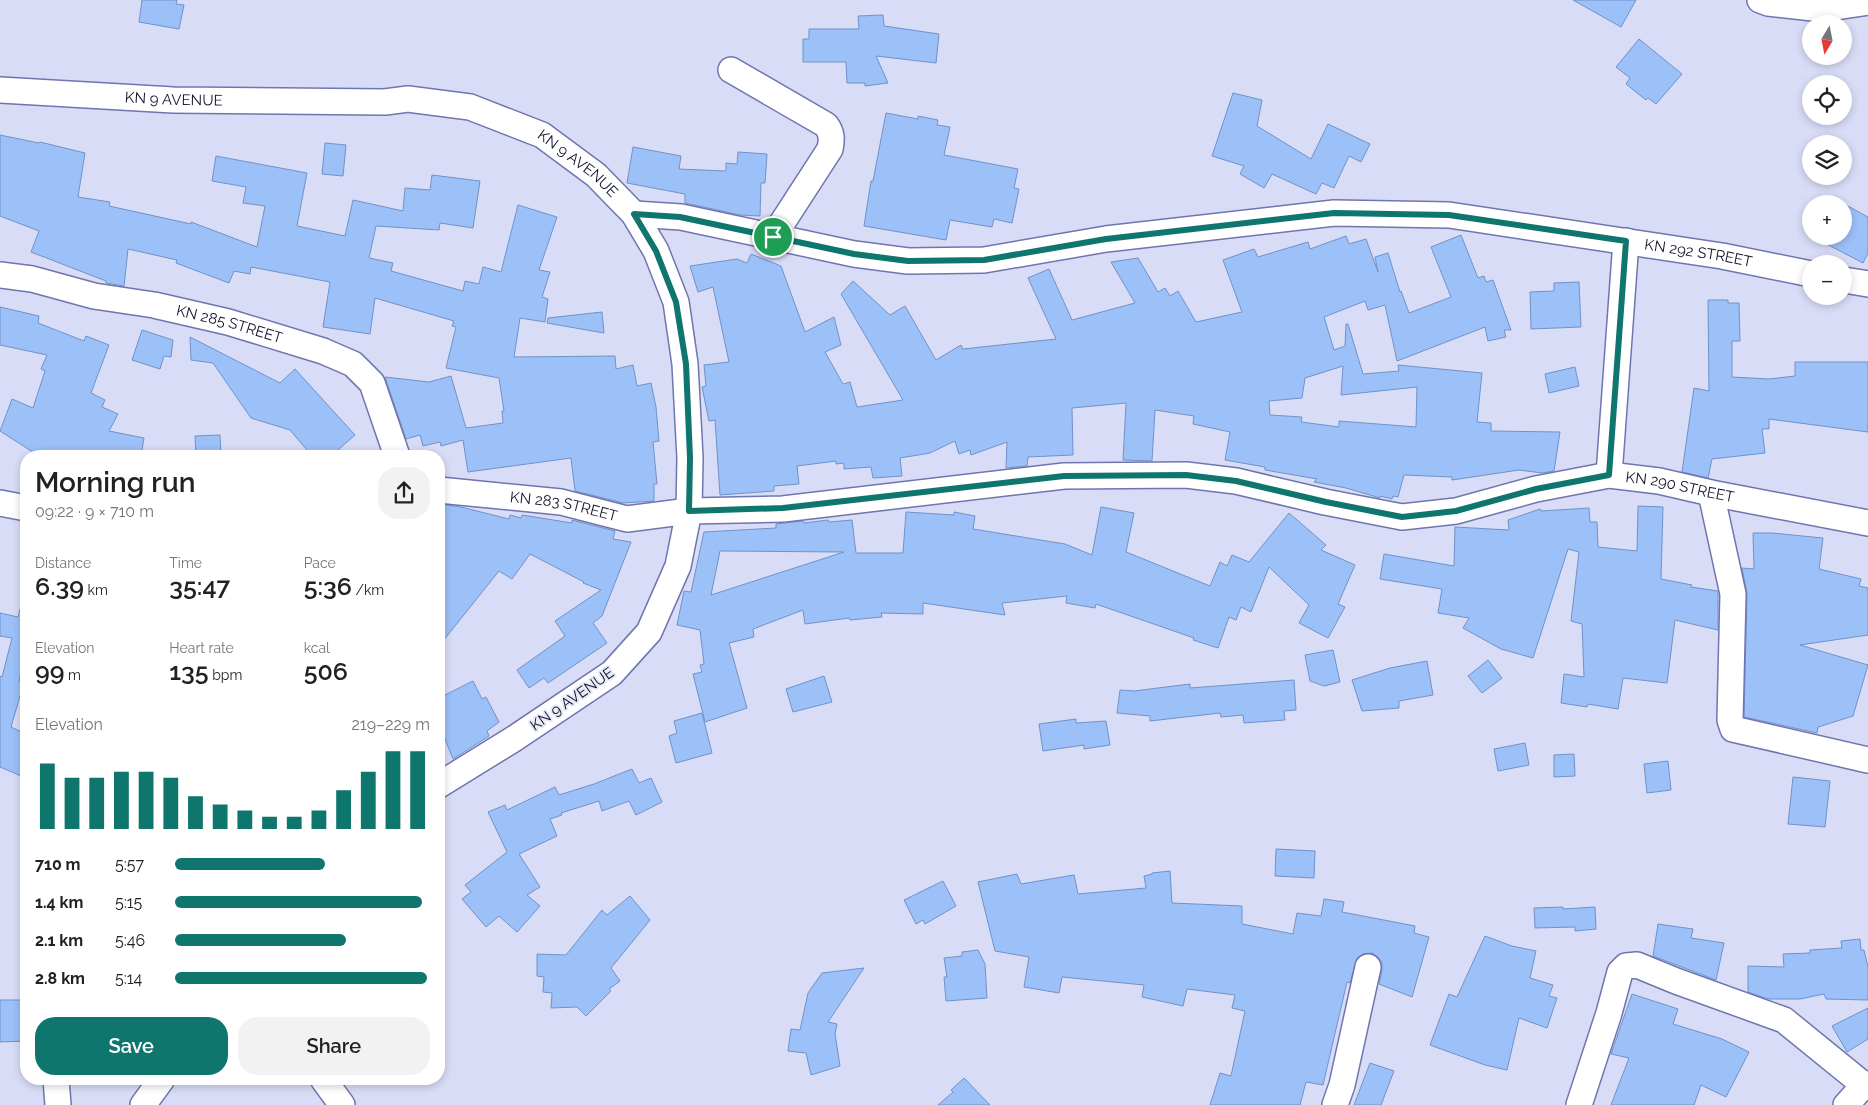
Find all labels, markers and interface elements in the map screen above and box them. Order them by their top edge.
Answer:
north arrow [1802,15,1852,65]
map controls [1802,15,1852,305]
button: locate [1802,75,1852,125]
street label: KN 9 AVENUE [124,88,223,109]
street label: KN 9 AVENUE [534,126,622,201]
button: layers [1802,135,1852,185]
button: + [1802,195,1852,245]
pin [752,216,794,258]
icon: arrive [759,223,787,251]
street label: KN 292 STREET [1643,235,1754,271]
button: − [1802,255,1852,305]
street label: KN 285 STREET [175,301,285,347]
text: Morning run [35,466,195,499]
button: share [378,467,430,519]
street label: KN 290 STREET [1625,468,1736,506]
street label: KN 283 STREET [509,488,619,525]
text: 09:22 · 9 × 710 m [35,502,154,521]
text: Distance [35,555,91,571]
text: Time [169,555,202,571]
text: Pace [304,555,336,571]
text: 6.39 [35,571,84,601]
text: 35:47 [169,571,230,601]
text: 5:36 [304,571,352,601]
text: km [84,582,108,598]
text: /km [352,582,384,598]
text: Elevation [35,640,94,656]
text: Heart rate [169,640,234,656]
text: kcal [304,640,330,656]
text: 99 [35,656,64,686]
text: 135 [169,656,209,686]
text: 506 [304,656,348,686]
street label: KN 9 AVENUE [527,664,617,734]
text: m [64,667,81,683]
text: bpm [209,667,242,683]
text: Elevation [35,715,103,734]
text: 219–229 m [352,715,430,734]
text: 710 m [35,855,80,874]
text: 5:57 [115,855,144,874]
text: 1.4 km [35,893,83,912]
text: 5:15 [115,893,142,912]
text: 2.1 km [35,931,83,950]
text: 5:46 [115,931,145,950]
text: 2.8 km [35,969,85,988]
text: 5:14 [115,969,142,988]
button: Save [35,1017,228,1075]
button: Share [238,1017,430,1075]

